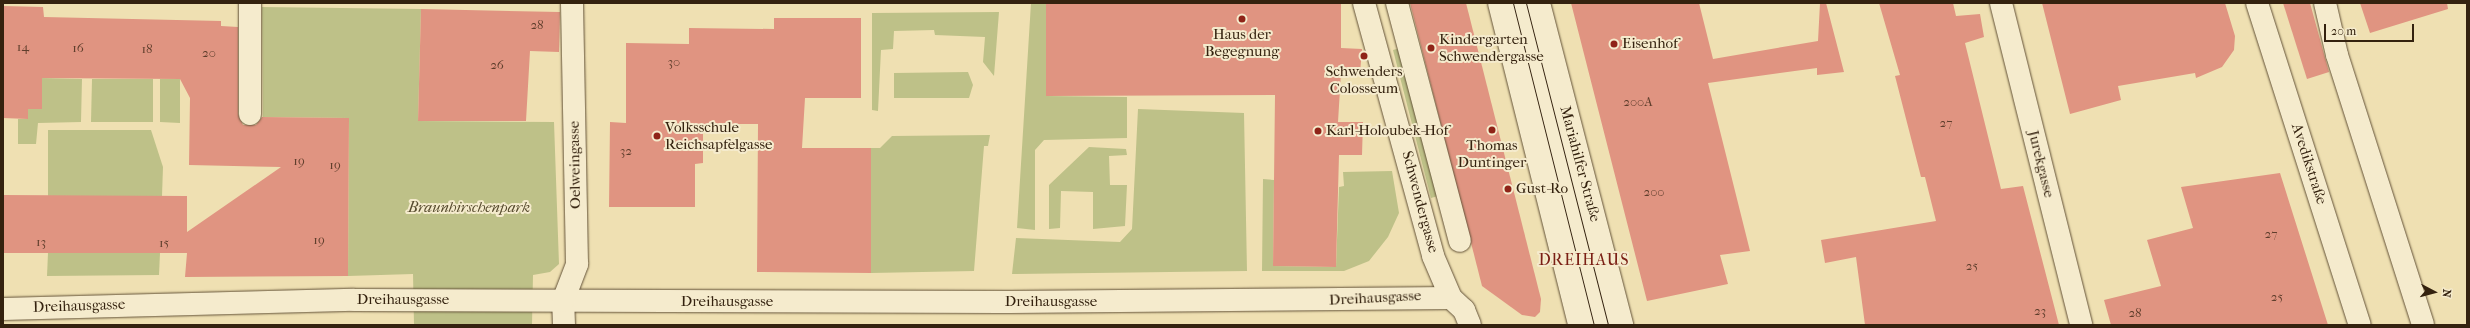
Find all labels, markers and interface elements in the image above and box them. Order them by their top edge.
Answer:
marker: Haus der Begegnung [1237,14,1247,24]
scale bar [2326,16,2416,42]
house number: 28 [530,17,544,33]
text: 20 m [2331,24,2356,38]
place label: Haus der Begegnung [1205,25,1279,60]
place label: Kindergarten Schwendergasse [1439,30,1544,65]
place label: Eisenhof [1622,35,1678,53]
house number: 14 [17,39,29,55]
marker: Eisenhof [1609,39,1619,49]
house number: 16 [72,40,84,56]
house number: 18 [141,41,153,57]
marker: Kindergarten Schwendergasse [1426,43,1436,53]
house number: 20 [202,45,216,61]
marker: Schwenders Colosseum [1359,51,1369,61]
house number: 30 [668,54,680,70]
house number: 26 [490,57,504,73]
place label: Schwenders Colosseum [1326,62,1402,97]
house number: 200A [1623,94,1653,110]
street label: Mariahilfer Straße [1556,104,1604,224]
house number: 27 [1940,115,1952,131]
place label: Volksschule Reichsapfelgasse [665,118,773,153]
street label: Oelweingasse [565,121,585,209]
street label: Avedikstraße [2287,121,2331,207]
place label: Karl-Holoubek-Hof [1326,122,1448,140]
marker: Thomas Duntinger [1487,125,1497,135]
marker: Karl-Holoubek-Hof [1313,126,1323,136]
street label: Jurekgasse [2024,129,2058,199]
marker: Volksschule Reichsapfelgasse [652,131,662,141]
place label: Thomas Duntinger [1458,136,1526,171]
house number: 32 [620,143,632,159]
street label: Schwendergasse [1398,149,1442,255]
house number: 19 [293,153,305,169]
house number: 19 [329,157,341,173]
place label: Gust-Ro [1516,180,1568,198]
marker: Gust-Ro [1503,184,1513,194]
house number: 200 [1643,184,1665,200]
park label: Braunhirschenpark [408,199,530,217]
house number: 27 [2265,226,2277,242]
house number: 19 [313,232,325,248]
house number: 13 [36,234,46,250]
house number: 15 [159,235,169,251]
district label: DREIHAUS [1539,250,1629,270]
house number: 25 [1966,258,1978,274]
north arrow [2414,272,2454,312]
street label: Dreihausgasse [1328,287,1422,309]
text: N [2440,288,2453,298]
house number: 25 [2271,289,2283,305]
street label: Dreihausgasse [357,291,449,309]
street label: Dreihausgasse [681,293,773,311]
street label: Dreihausgasse [1005,293,1097,311]
street label: Dreihausgasse [33,295,125,317]
house number: 23 [2034,303,2046,319]
house number: 28 [2128,305,2142,321]

